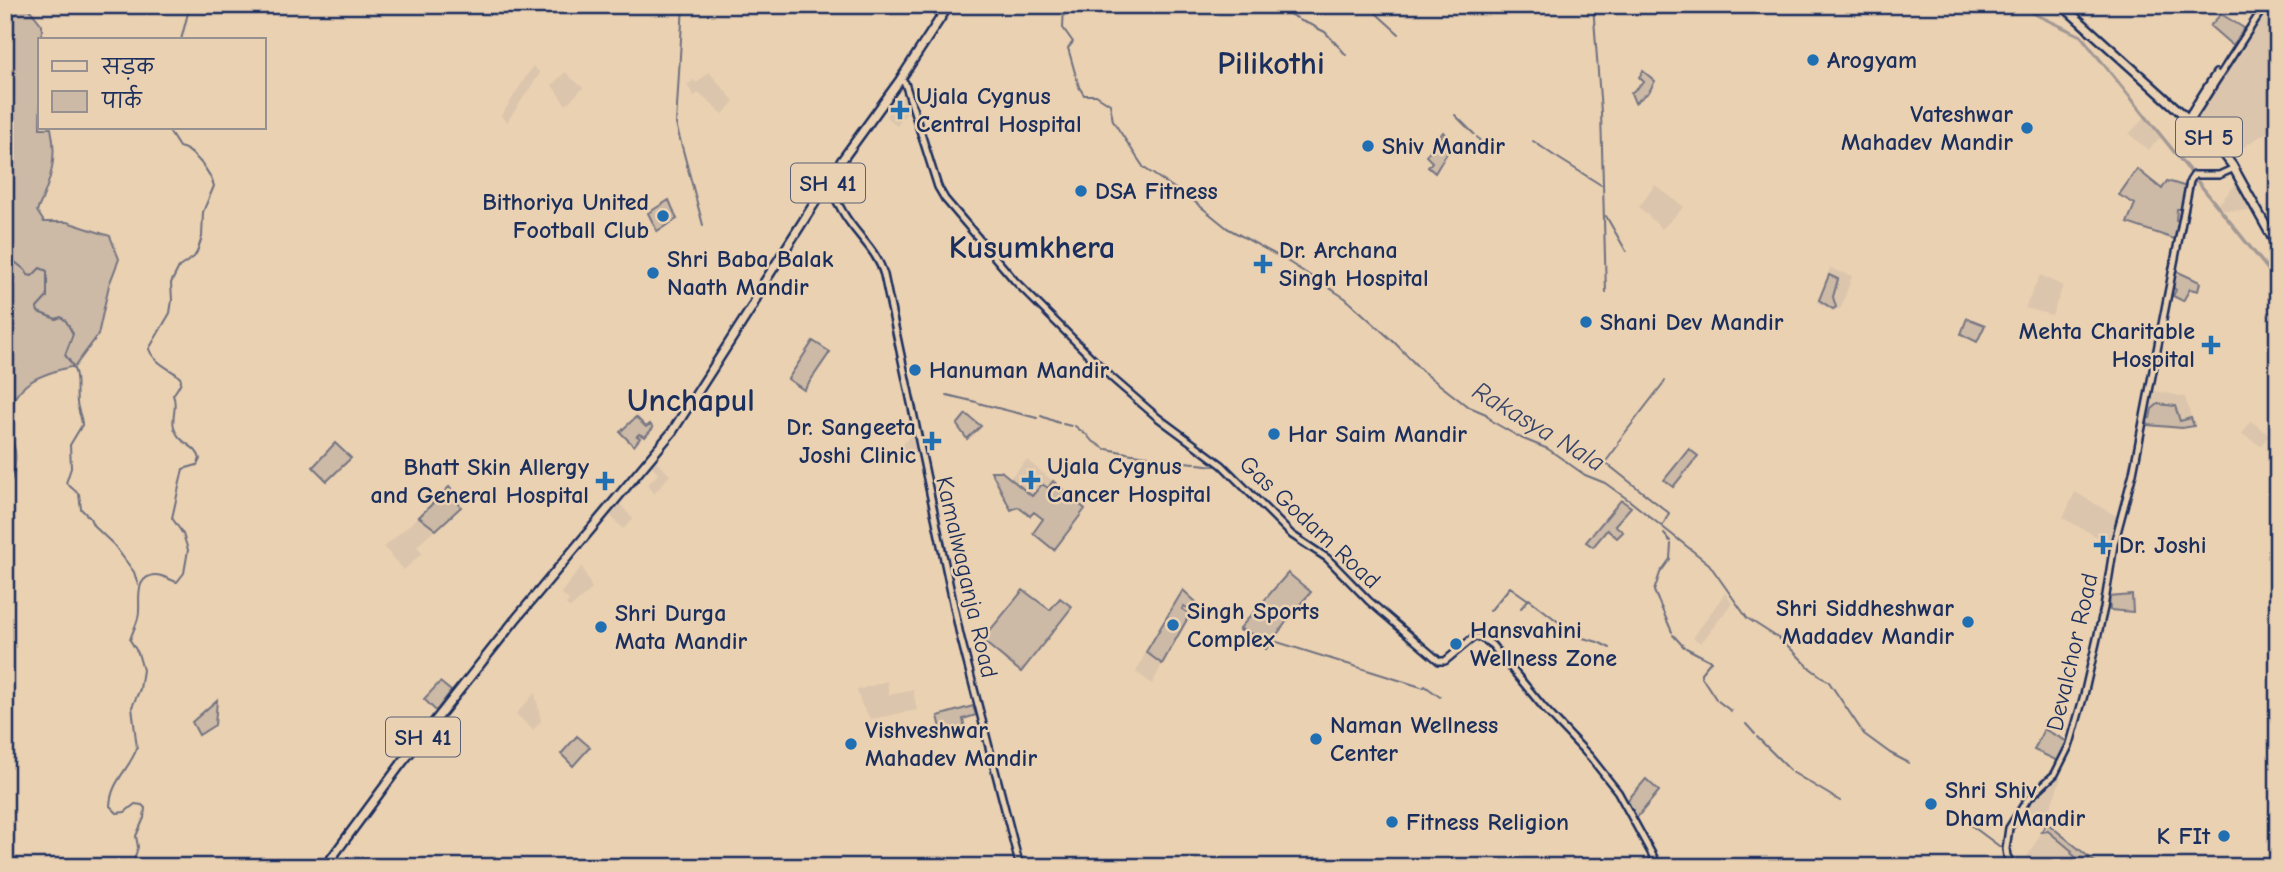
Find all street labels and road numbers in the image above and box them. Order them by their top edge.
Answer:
road number: SH 5 [2176,118,2242,156]
road number: SH 41 [791,164,865,202]
street label: Gas Godam Road [1234,450,1386,594]
street label: Kamalwaganja Road [930,474,1004,680]
street label: Devalchor Road [2040,571,2104,733]
road number: SH 41 [386,718,460,757]

